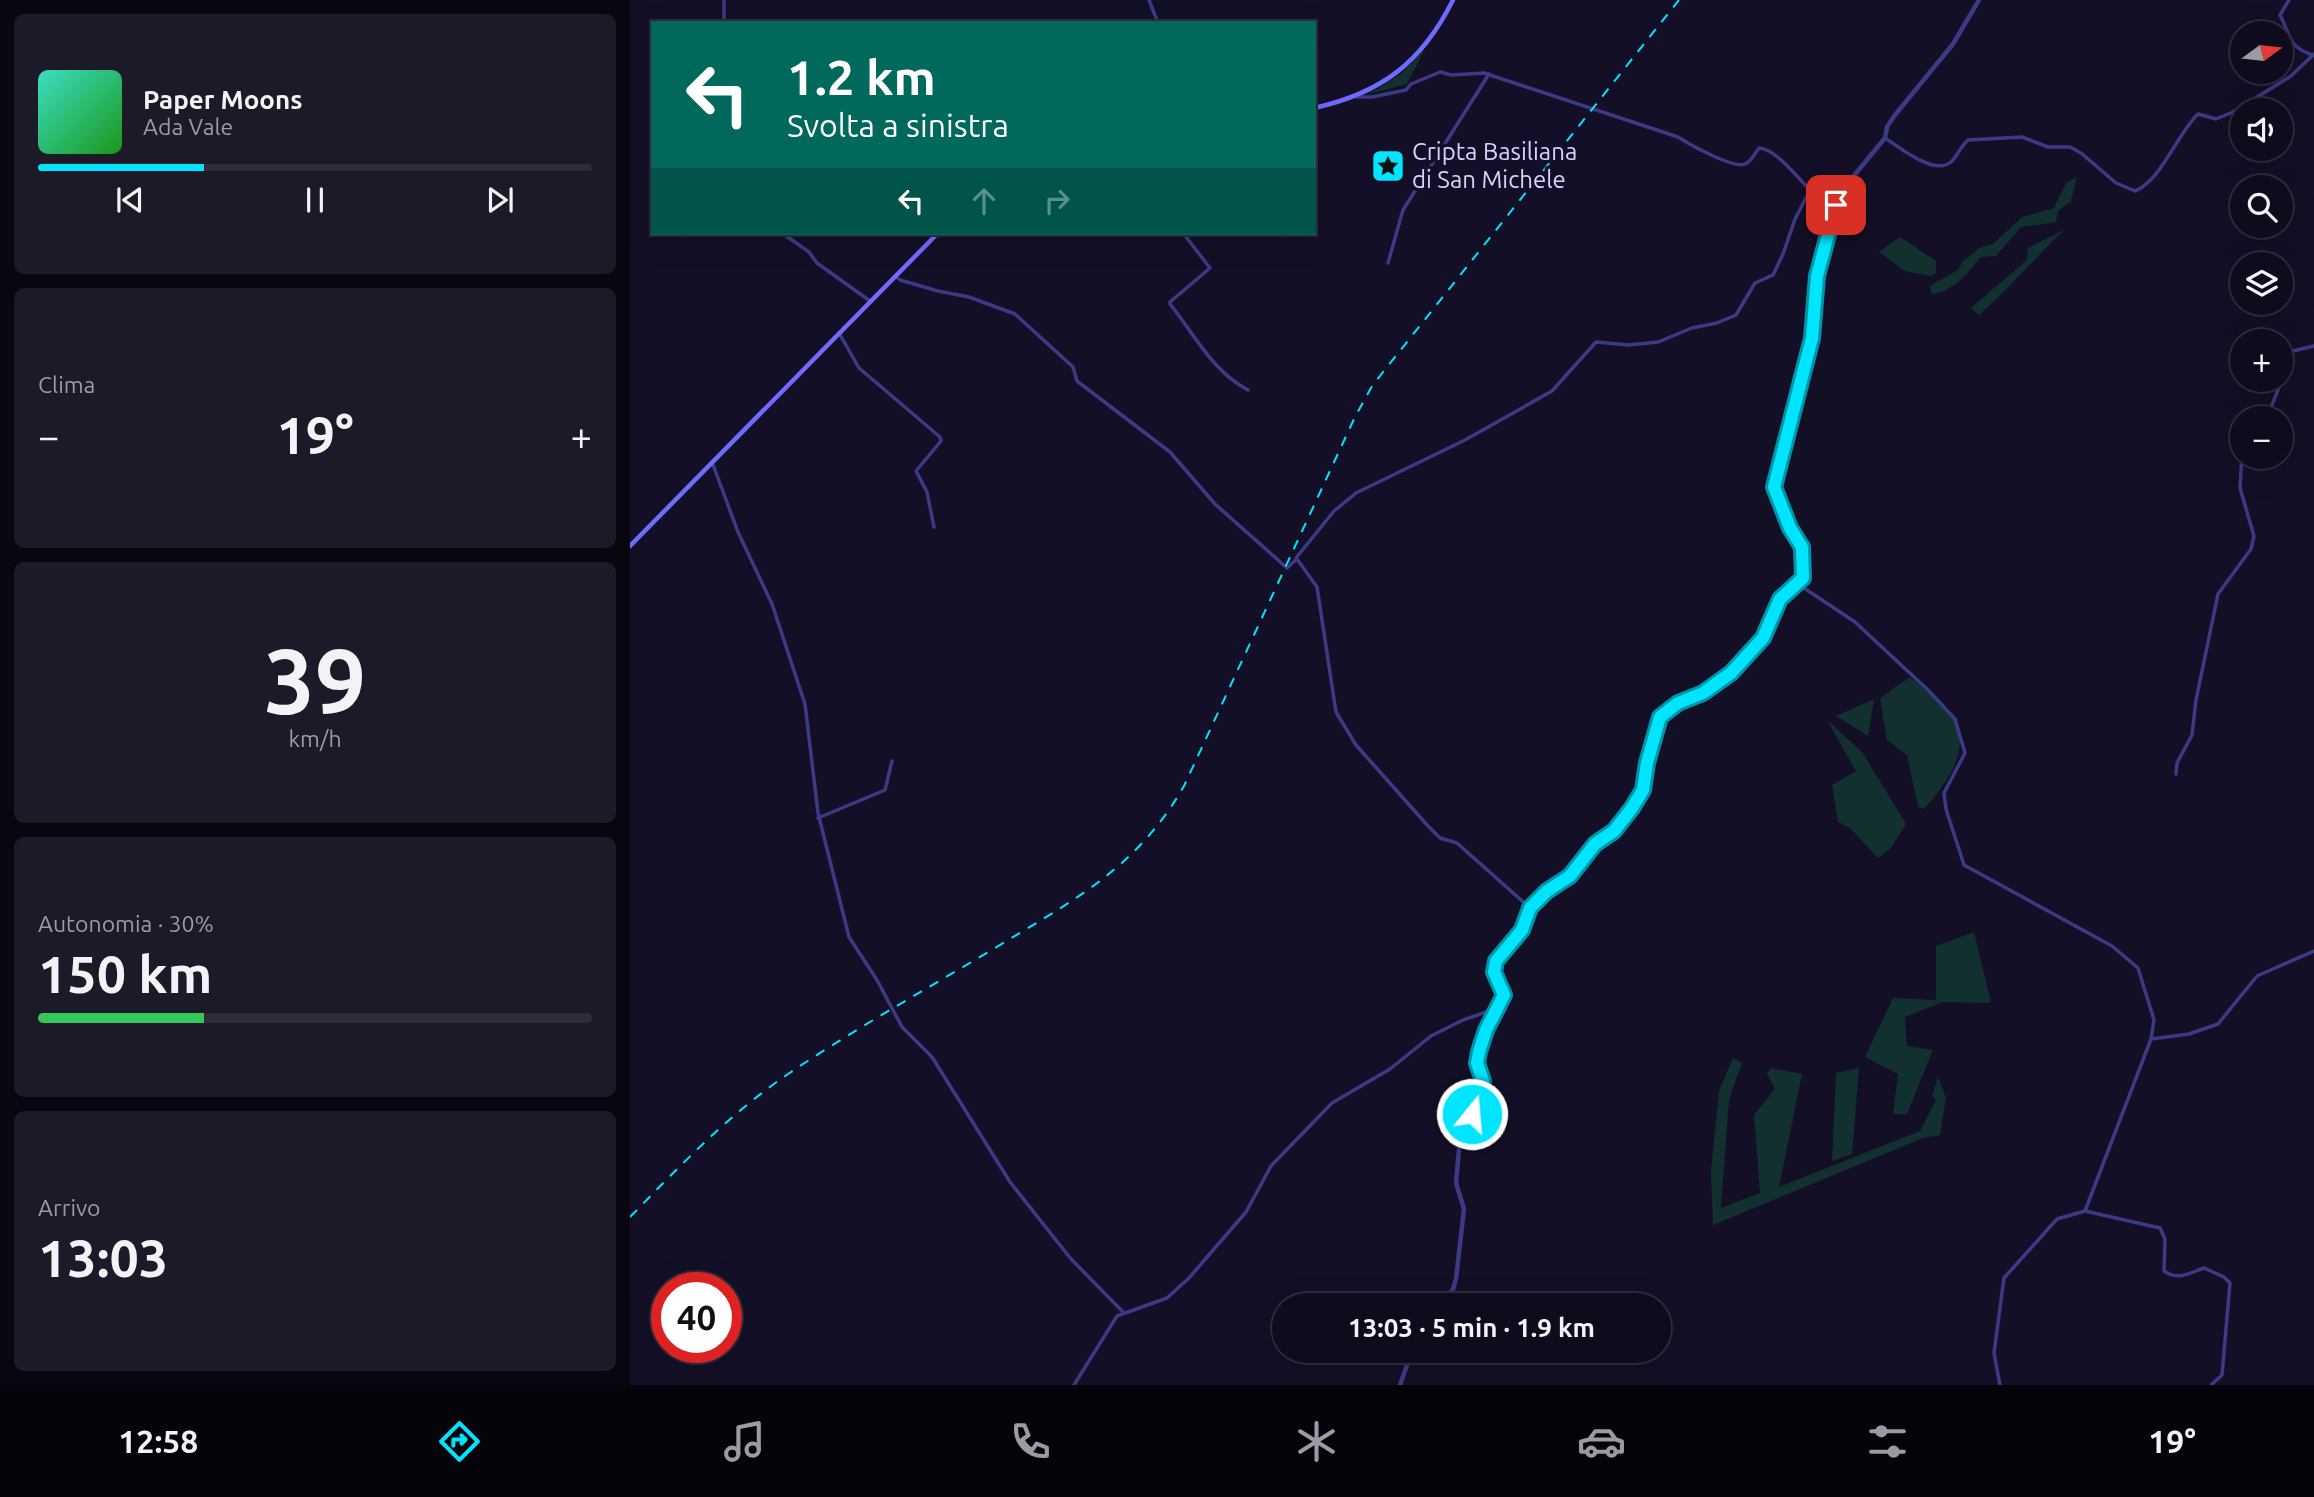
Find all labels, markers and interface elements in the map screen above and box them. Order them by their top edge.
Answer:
north arrow [2230,21,2292,84]
map controls [2230,21,2293,469]
icon: left [672,49,763,140]
text: 1.2 km [787,49,936,104]
text: Paper Moons [143,85,302,114]
button: sound [2230,98,2293,161]
text: Svolta a sinistra [787,107,1009,143]
text: Ada Vale [143,114,233,139]
place label: Cripta Basiliana di San Michele [1412,138,1577,193]
place icon: Cripta Basiliana di San Michele [1369,147,1407,185]
pin [1806,175,1866,235]
button: search [2230,175,2293,238]
icon: previous [111,181,149,219]
icon: pause [296,181,334,219]
icon: next [481,181,519,219]
icon: left [892,182,930,220]
icon: ahead [965,182,1003,220]
icon: right [1038,182,1076,220]
icon: arrive [1817,186,1855,224]
button: layers [2230,252,2293,315]
button: + [2230,329,2293,392]
text: Clima [38,372,95,397]
text: 19° [276,406,354,464]
button: − [2230,406,2293,469]
text: − [38,415,59,457]
text: + [571,415,592,457]
text: 39 [264,629,366,731]
text: km/h [288,726,342,751]
text: Autonomia · 30% [38,911,214,936]
text: 150 km [38,945,212,1003]
position arrow [1435,1077,1509,1151]
text: Arrivo [38,1195,101,1220]
text: 13:03 [38,1229,168,1287]
speed limit sign: 40 [651,1272,742,1363]
text: 13:03 · 5 min · 1.9 km [1348,1313,1595,1342]
icon: directions [435,1417,484,1466]
icon: music [720,1417,769,1466]
icon: phone [1006,1417,1055,1466]
icon: climate [1292,1417,1341,1466]
icon: car [1577,1417,1626,1466]
icon: filters [1863,1417,1912,1466]
text: 12:58 [118,1423,198,1459]
text: 19° [2148,1423,2196,1459]

